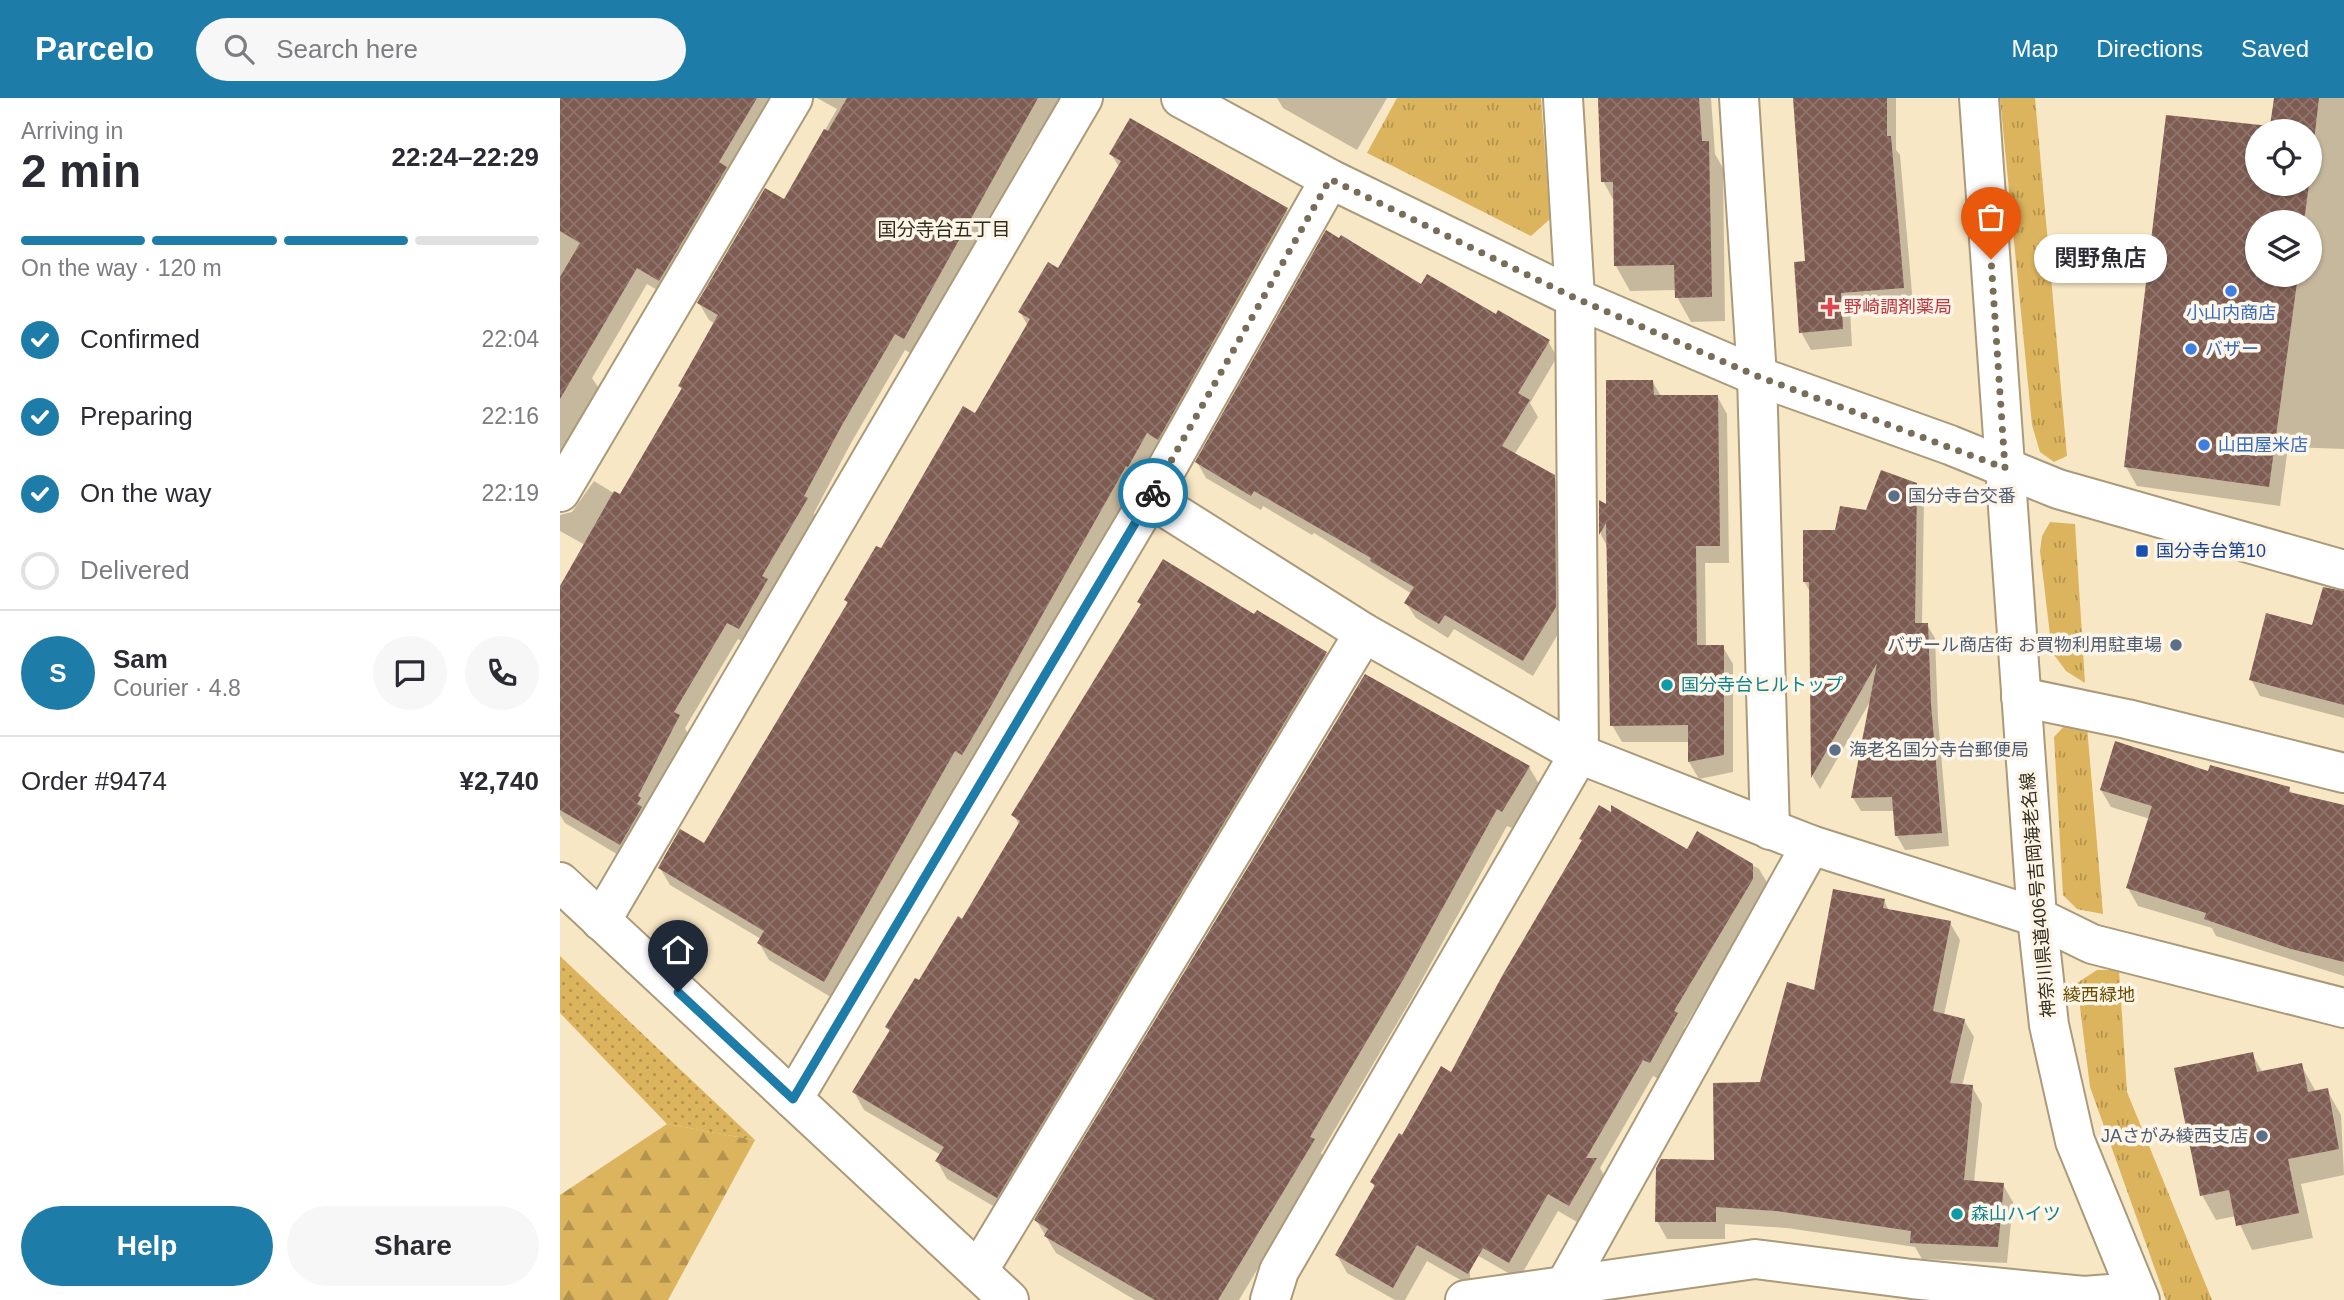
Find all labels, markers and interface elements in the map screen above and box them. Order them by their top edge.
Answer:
search box [196,18,686,81]
text: Parcelo [35,30,154,67]
icon: search [220,30,258,68]
text: Search here [276,34,418,64]
text: Map [2012,35,2058,62]
text: Directions [2096,35,2203,62]
text: Saved [2241,35,2309,62]
text: Arriving in [21,118,123,144]
map controls [2245,119,2322,287]
button: locate [2245,119,2322,196]
text: 22:24–22:29 [392,142,539,172]
text: 2 min [21,145,141,197]
pin [1961,187,2021,259]
icon: bag [1972,198,2010,236]
button: layers [2245,210,2322,287]
district label: 国分寺台五丁目 [877,219,1011,240]
callout: 関野魚店 [2033,234,2166,284]
text: 関野魚店 [2055,245,2147,271]
text: On the way · 120 m [21,255,222,281]
marker: 小山内商店 [2223,283,2239,299]
place label: 野崎調剤薬局 [1844,297,1952,317]
marker: 野崎調剤薬局 [1822,299,1838,315]
place label: 小山内商店 [2186,303,2276,323]
icon: check [21,321,59,359]
text: Confirmed [80,324,200,354]
text: 22:04 [481,326,539,352]
place label: バザー [2205,339,2259,359]
marker: バザー [2183,341,2199,357]
icon: check [21,398,59,436]
text: Preparing [80,401,193,431]
text: 22:16 [481,403,539,429]
place label: 山田屋米店 [2218,435,2308,455]
marker: 山田屋米店 [2196,437,2212,453]
courier [1118,458,1188,528]
icon: bike [1134,474,1172,512]
icon: check [21,475,59,513]
text: On the way [80,478,212,508]
text: 22:19 [481,480,539,506]
place label: 国分寺台交番 [1908,486,2016,506]
marker: 国分寺台交番 [1886,488,1902,504]
place label: 国分寺台第10 [2156,541,2266,561]
marker: 国分寺台第10 [2134,543,2150,559]
text: Delivered [80,555,190,585]
place label: バザール商店街 お買物利用駐車場 [1887,635,2162,655]
button: chat [373,636,447,710]
button: phone [465,636,539,710]
marker: バザール商店街 お買物利用駐車場 [2168,637,2184,653]
text: Sam [113,644,168,674]
text: S [49,658,67,688]
text: Courier · 4.8 [113,675,241,701]
place label: 国分寺台ヒルトップ [1681,675,1843,695]
marker: 国分寺台ヒルトップ [1659,677,1675,693]
place label: 海老名国分寺台郵便局 [1849,740,2029,760]
marker: 海老名国分寺台郵便局 [1827,742,1843,758]
text: Order #9474 [21,766,167,796]
text: ¥2,740 [459,766,539,796]
street label: 神奈川県道406号吉岡海老名線 [2017,772,2059,1018]
pin [648,920,708,992]
icon: home [659,931,697,969]
park label: 綾西緑地 [2063,985,2135,1005]
place label: JAさがみ綾西支店 [2101,1126,2248,1146]
marker: JAさがみ綾西支店 [2254,1128,2270,1144]
place label: 森山ハイツ [1971,1204,2061,1224]
button: Help [21,1206,273,1286]
button: Share [287,1206,539,1286]
marker: 森山ハイツ [1949,1206,1965,1222]

